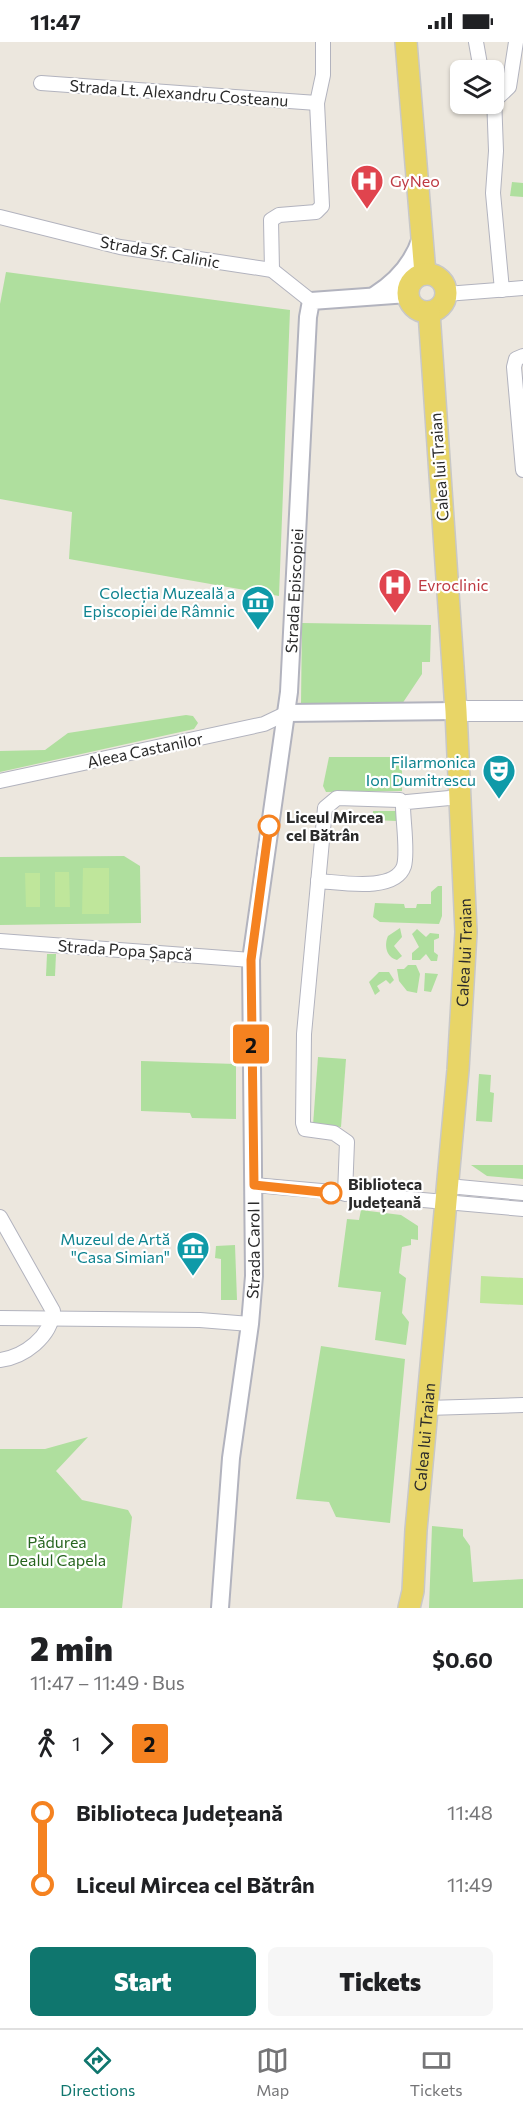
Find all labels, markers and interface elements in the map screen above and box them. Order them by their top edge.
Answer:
text: 11:47 [30,8,81,35]
map controls [450,60,504,114]
button: layers [450,60,504,114]
street label: Strada Lt. Alexandru Costeanu [69,75,289,110]
hospital icon: GyNeo [349,163,385,210]
place label: GyNeo [390,171,440,190]
street label: Strada Sf. Calinic [99,232,222,271]
street label: Calea lui Traian [425,412,452,522]
street label: Strada Episcopiei [281,528,306,654]
hospital icon: Evroclinic [377,567,413,614]
place label: Evroclinic [418,575,488,594]
place label: Colecția Muzeală a Episcopiei de Râmnic [83,583,235,620]
museum icon: Colecția Muzeală a Episcopiei de Râmnic [240,584,276,631]
street label: Aleea Castanilor [85,728,205,771]
place label: Filarmonica Ion Dumitrescu [366,752,476,789]
theatre icon: Filarmonica Ion Dumitrescu [481,753,517,800]
place label: Liceul Mircea cel Bătrân [286,807,383,844]
marker: Liceul Mircea cel Bătrân [258,815,280,837]
street label: Calea lui Traian [452,898,475,1007]
street label: Strada Popa Șapcă [57,935,193,966]
line badge: 2 [232,1024,270,1064]
text: 2 [245,1032,257,1057]
place label: Biblioteca Județeană [348,1174,422,1213]
marker: Biblioteca Județeană [320,1182,342,1204]
street label: Strada Carol I [242,1201,263,1299]
place label: Muzeul de Artă "Casa Simian" [60,1229,170,1266]
museum icon: Muzeul de Artă "Casa Simian" [175,1230,211,1277]
street label: Calea lui Traian [410,1382,438,1492]
park label: Pădurea Dealul Capela [8,1532,106,1569]
text: 2 min [30,1627,113,1668]
text: $0.60 [432,1646,493,1673]
text: 11:47 – 11:49 · Bus [30,1670,185,1694]
icon: walk [30,1727,63,1760]
icon: forward [90,1727,123,1760]
text: 1 [72,1731,81,1755]
text: 2 [144,1731,156,1756]
text: Biblioteca Județeană [76,1799,283,1826]
text: 11:48 [447,1800,493,1824]
text: Liceul Mircea cel Bătrân [76,1871,315,1898]
text: 11:49 [447,1872,493,1896]
button: Start [30,1947,256,2016]
button: Tickets [268,1947,493,2016]
tab: Directions [60,2044,135,2099]
tab: Map [256,2044,289,2099]
tab: Tickets [410,2044,463,2099]

